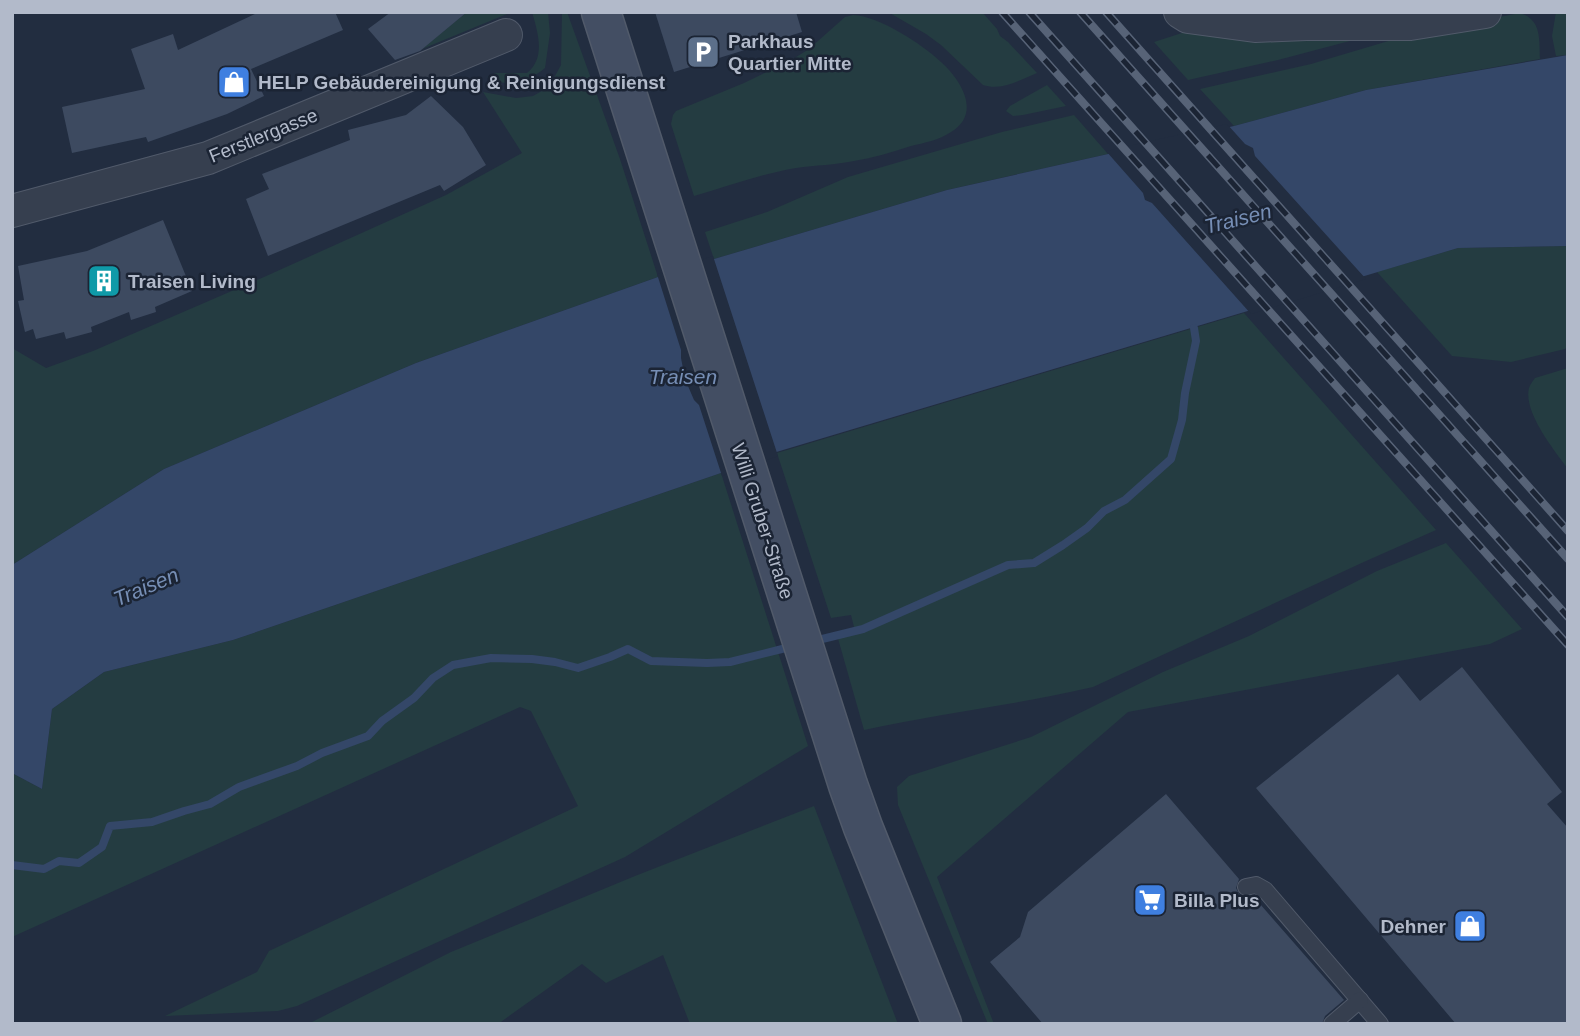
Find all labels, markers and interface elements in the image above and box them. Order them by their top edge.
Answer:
place label: Parkhaus Quartier Mitte [728,31,852,74]
parking icon: Parkhaus Quartier Mitte [684,33,722,71]
shop icon: HELP Gebäudereinigung & Reinigungsdienst [215,63,253,101]
place label: HELP Gebäudereinigung & Reinigungsdienst [258,72,666,93]
street label: Ferstlergasse [206,104,320,167]
water label: Traisen [1202,199,1274,238]
building icon: Traisen Living [85,262,123,300]
place label: Traisen Living [128,271,256,292]
water label: Traisen [649,365,717,388]
street label: Willi Gruber-Straße [727,441,798,602]
water label: Traisen [110,563,182,611]
supermarket icon: Billa Plus [1131,881,1169,919]
place label: Billa Plus [1174,890,1260,911]
shop icon: Dehner [1451,907,1489,945]
place label: Dehner [1381,916,1447,937]

